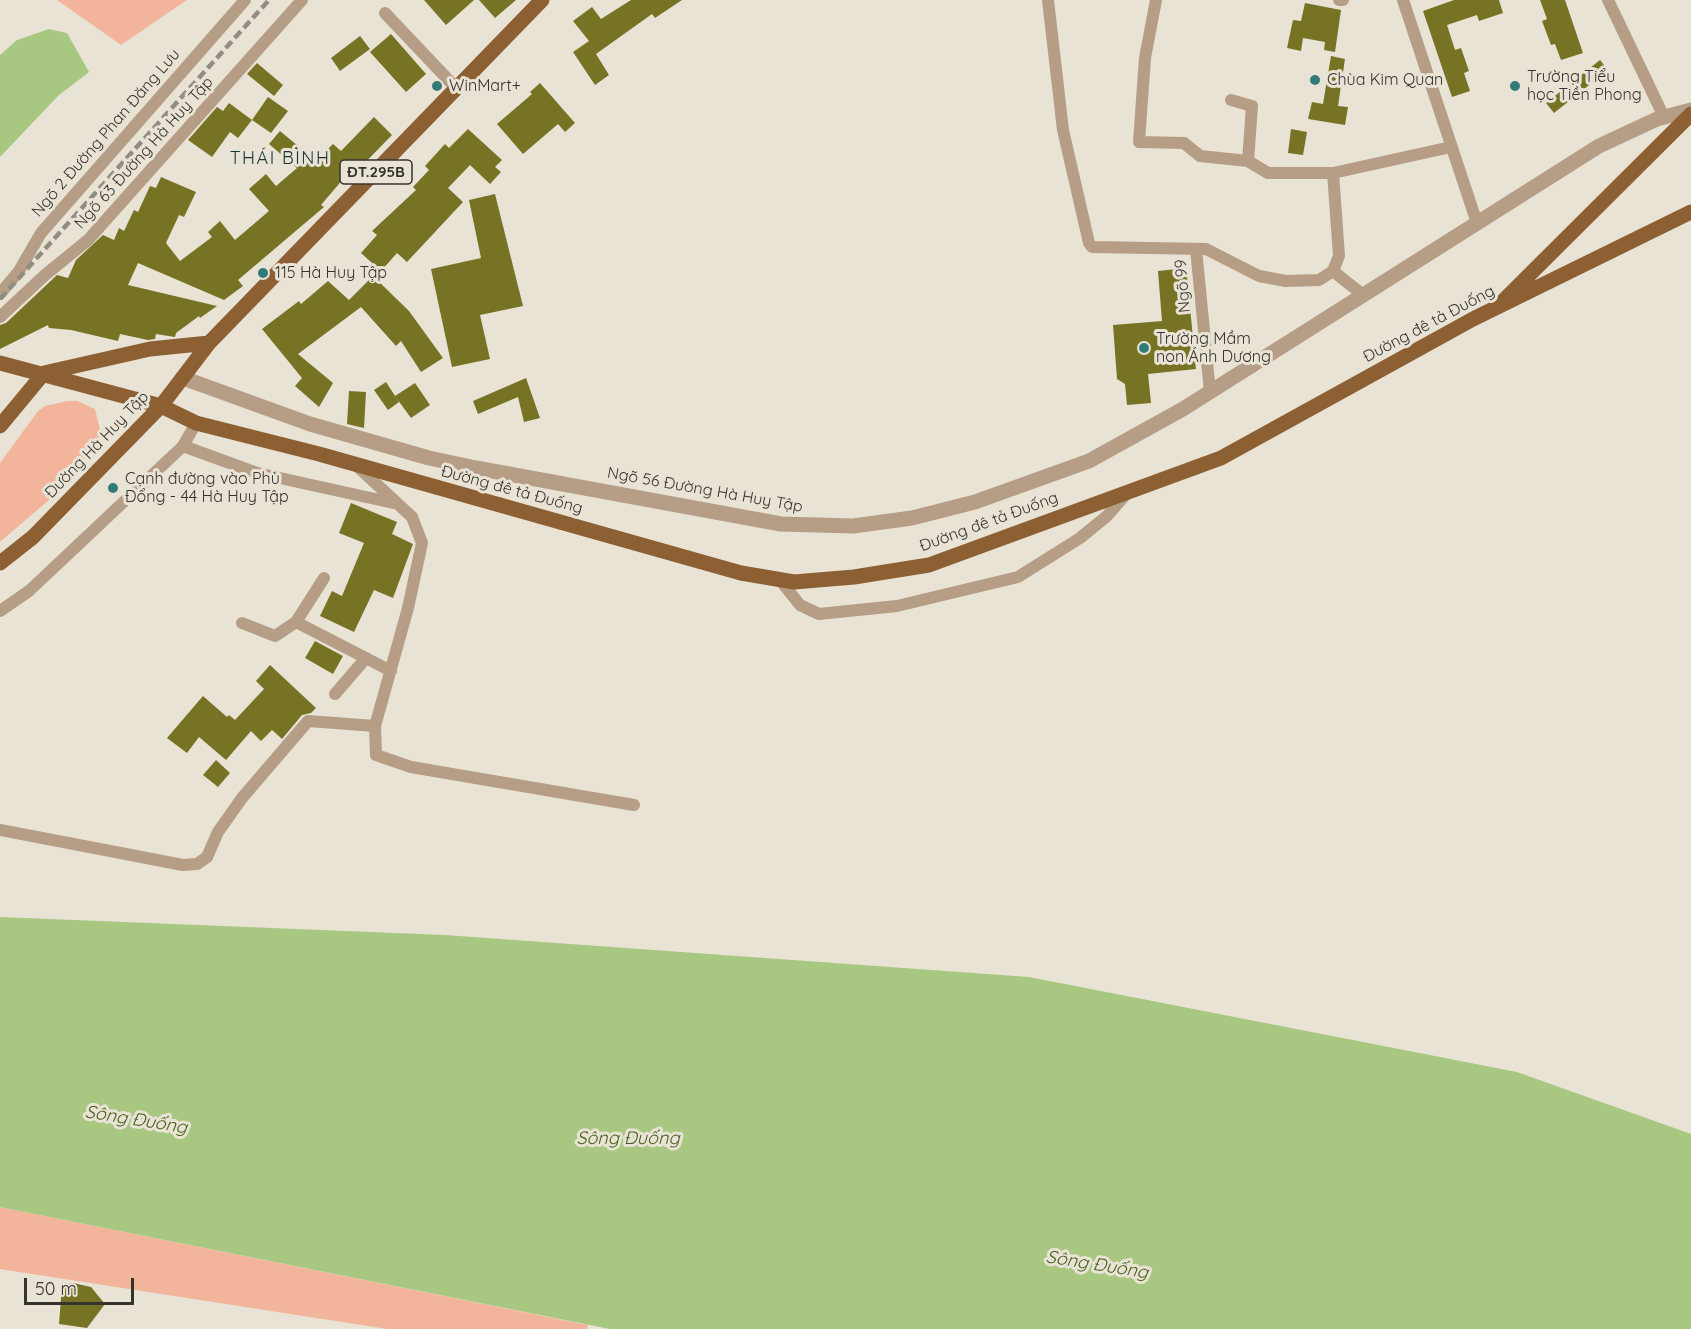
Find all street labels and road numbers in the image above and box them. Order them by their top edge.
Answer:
street label: Ngõ 2 Đường Phan Đăng Lưu [28,45,184,221]
street label: Ngõ 63 Đường Hà Huy Tập [71,73,217,233]
road number: ĐT.295B [340,160,412,184]
street label: Ngõ 99 [1171,259,1195,313]
street label: Đường đê tả Đuống [1360,281,1498,367]
street label: Đường Hà Huy Tập [41,388,153,502]
street label: Đường đê tả Đuống [439,462,585,518]
street label: Ngõ 56 Đường Hà Huy Tập [606,463,804,517]
street label: Đường đê tả Đuống [917,488,1061,556]

